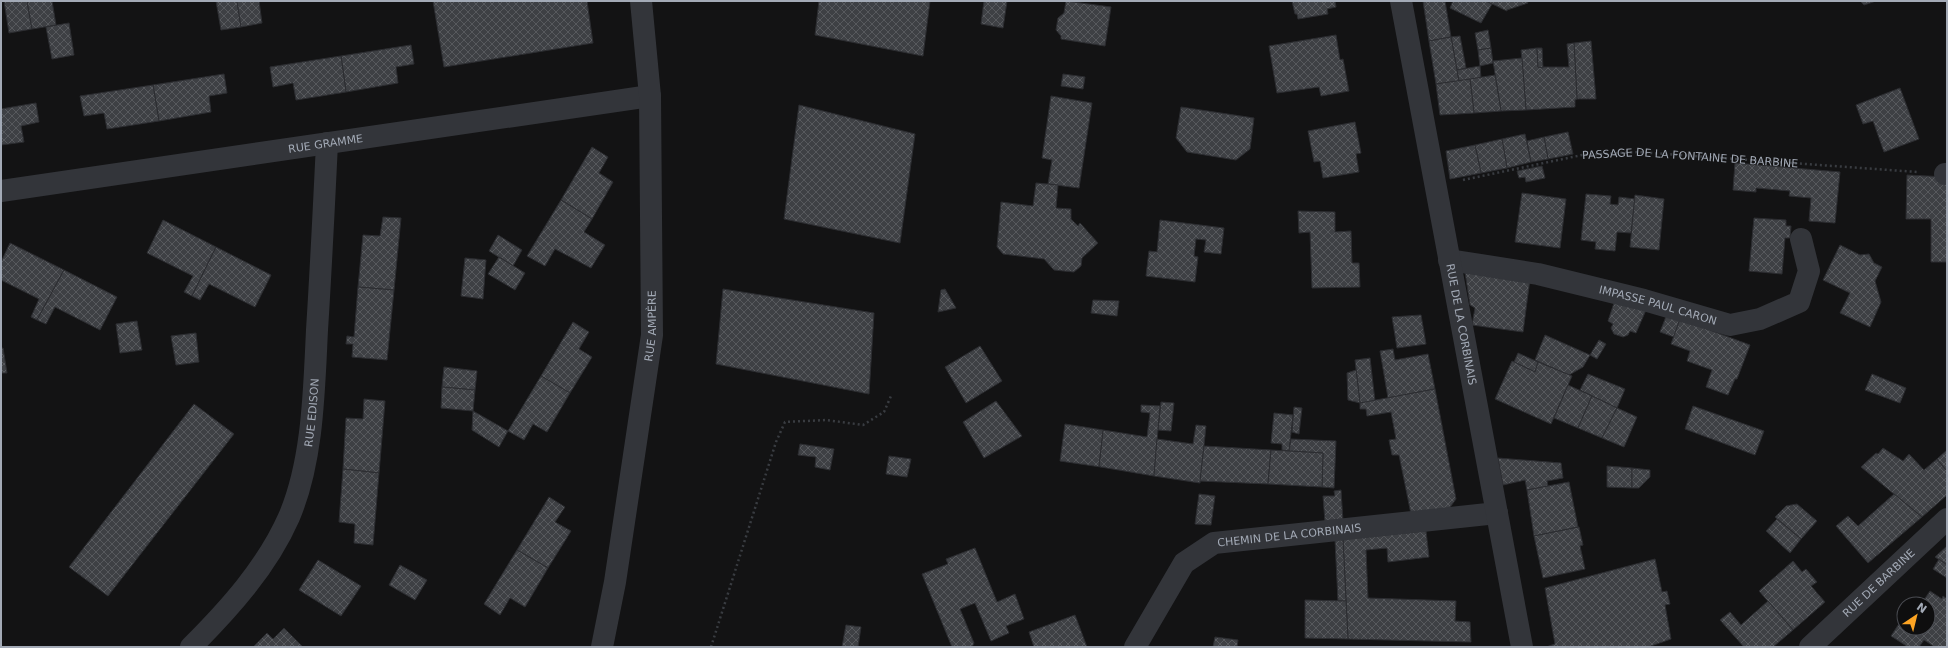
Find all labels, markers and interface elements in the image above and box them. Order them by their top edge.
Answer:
street label: RUE GRAMME [287,132,364,156]
street label: PASSAGE DE LA FONTAINE DE BARBINE [1582,146,1799,170]
street label: RUE DE LA CORBINAIS [1443,263,1479,386]
street label: IMPASSE PAUL CARON [1598,283,1718,328]
street label: RUE AMPÈRE [642,290,659,362]
street label: RUE EDISON [302,378,322,448]
street label: CHEMIN DE LA CORBINAIS [1217,521,1362,550]
street label: RUE DE BARBINE [1840,546,1918,620]
north arrow [1896,596,1936,636]
text: N [1914,600,1929,616]

